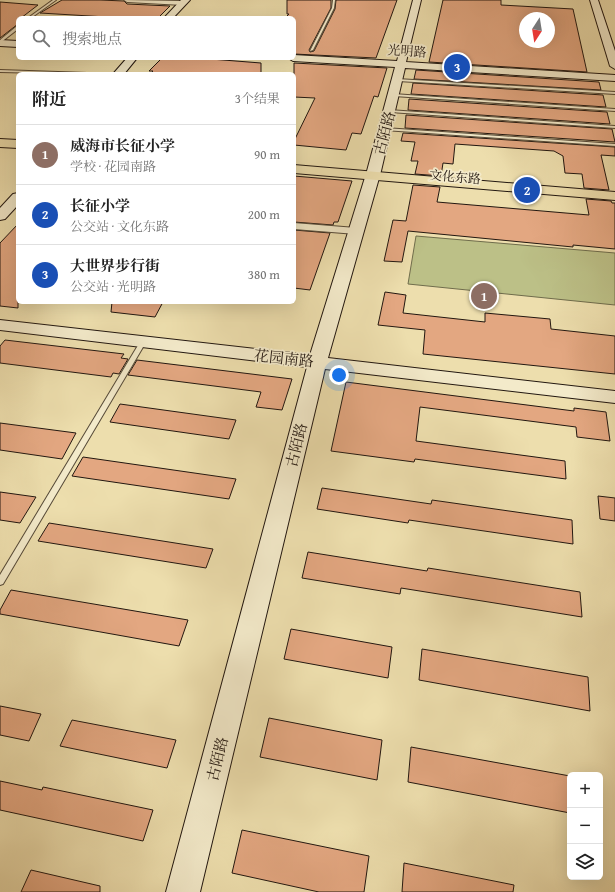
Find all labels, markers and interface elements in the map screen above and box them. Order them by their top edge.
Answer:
north arrow [519,12,555,48]
search box [16,16,296,60]
icon: search [30,27,52,49]
text: 搜索地点 [62,28,122,49]
street label: 光明路 [387,40,427,62]
pin: 3 [444,52,470,82]
text: 附近 [32,86,66,111]
text: 3个结果 [235,89,280,108]
street label: 古陌路 [368,109,400,157]
text: 威海市长征小学 [70,135,175,156]
text: 1 [42,145,48,164]
text: 90 m [254,145,280,164]
text: 学校 · 花园南路 [70,157,156,176]
street label: 文化东路 [428,165,482,189]
pin: 2 [514,175,540,205]
text: 长征小学 [70,195,130,216]
text: 2 [42,205,48,224]
text: 200 m [248,205,280,224]
text: 公交站 · 文化东路 [70,217,169,236]
text: 大世界步行街 [70,255,160,276]
text: 3 [42,265,48,284]
text: 380 m [248,265,280,284]
text: 公交站 · 光明路 [70,277,156,296]
pin: 1 [471,281,497,311]
street label: 花园南路 [253,344,315,372]
your location [329,365,349,385]
street label: 古陌路 [280,421,312,469]
street label: 古陌路 [201,735,233,783]
map controls [567,772,603,880]
button: + [567,772,603,808]
button: − [567,808,603,844]
button: layers [567,844,603,880]

